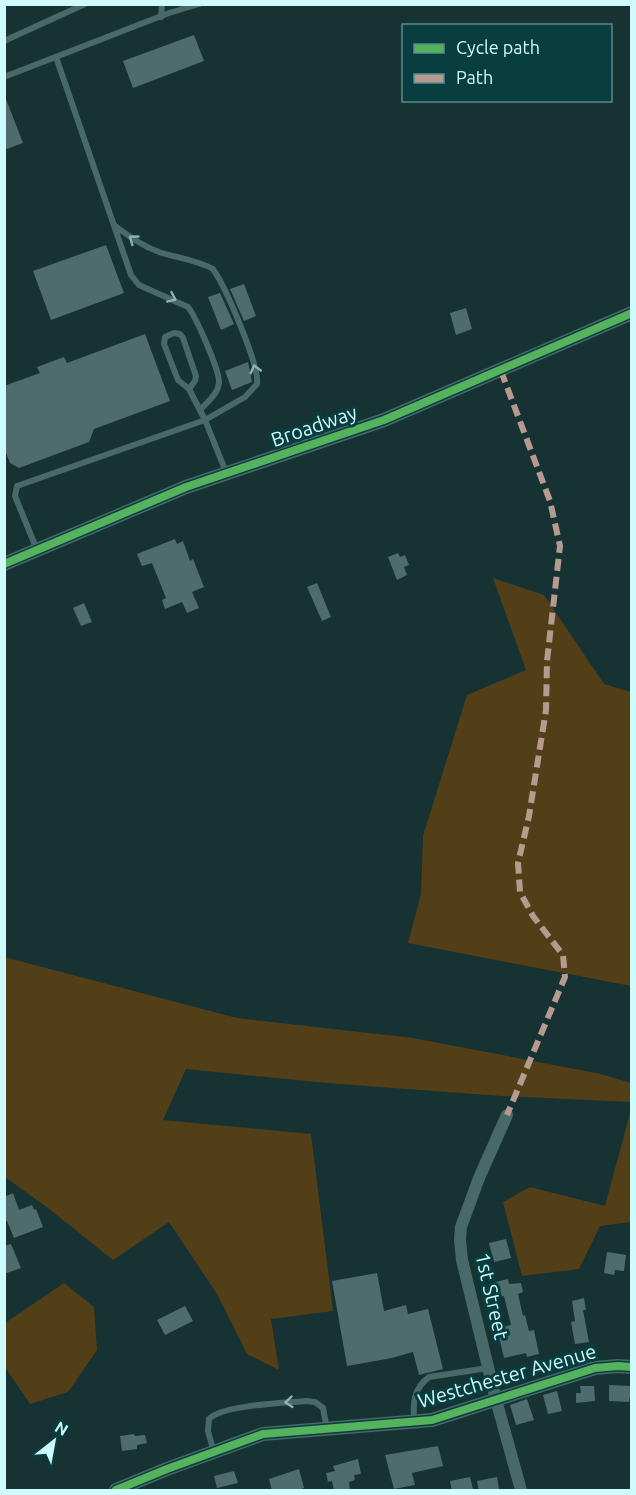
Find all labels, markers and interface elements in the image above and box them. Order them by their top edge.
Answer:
legend [402,24,612,102]
text: Cycle path [456,37,540,57]
text: Path [456,67,493,87]
one-way arrow [129,235,140,246]
one-way arrow [166,291,177,303]
one-way arrow [250,364,263,374]
street label: Broadway [268,400,360,451]
street label: 1st Street [471,1250,514,1342]
street label: Westchester Avenue [415,1339,599,1412]
one-way arrow [284,1395,293,1408]
north arrow [24,1411,84,1471]
text: N [52,1417,71,1439]

